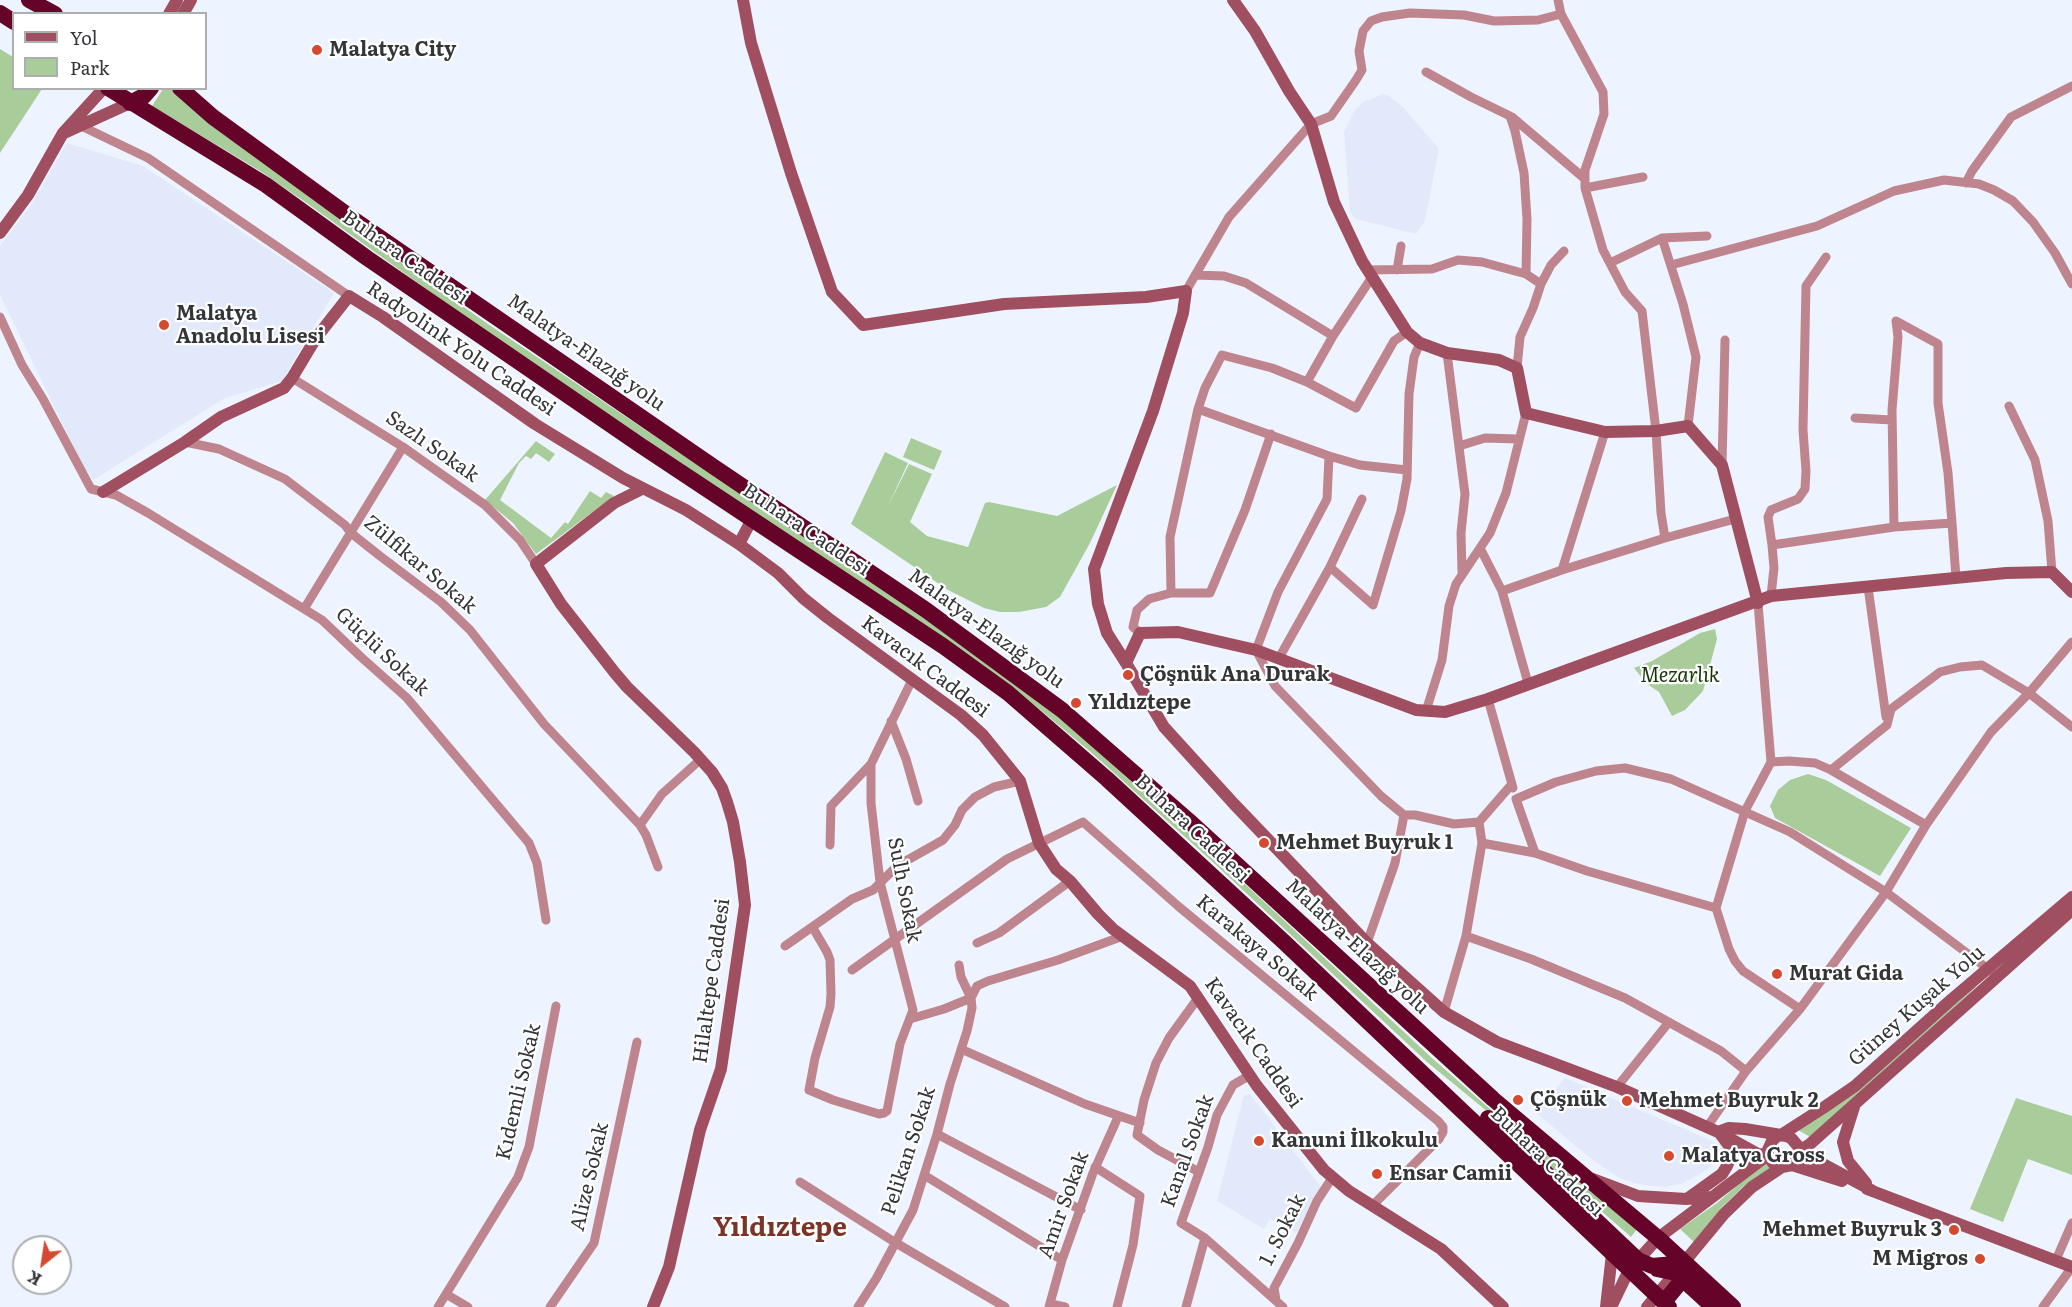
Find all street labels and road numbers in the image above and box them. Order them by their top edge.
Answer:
street label: Buhara Caddesi [337,206,473,310]
street label: Radyolink Yolu Caddesi [362,277,560,421]
street label: Malatya-Elazığ yolu [502,289,670,417]
street label: Sazlı Sokak [381,406,483,488]
street label: Buhara Caddesi [738,479,874,581]
street label: Zülfikar Sokak [359,511,481,619]
street label: Malatya-Elazığ yolu [903,564,1069,694]
street label: Güçlü Sokak [330,603,434,701]
street label: Kavacık Caddesi [856,611,994,723]
street label: Buhara Caddesi [1130,770,1254,888]
street label: Sulh Sokak [882,835,926,945]
street label: Malatya-Elazığ yolu [1280,874,1434,1020]
street label: Karakaya Sokak [1191,890,1323,1006]
street label: Hilaltepe Caddesi [689,897,735,1065]
street label: Güney Kuşak Yolu [1844,940,1990,1072]
street label: Kavacık Caddesi [1199,973,1307,1113]
street label: Kıdemli Sokak [492,1021,546,1163]
street label: Pelikan Sokak [877,1084,941,1218]
street label: Kanal Sokak [1156,1091,1220,1211]
street label: Buhara Caddesi [1485,1102,1609,1222]
street label: Alize Sokak [566,1120,614,1234]
street label: Amir Sokak [1034,1148,1094,1262]
street label: 1. Sokak [1255,1190,1311,1270]

